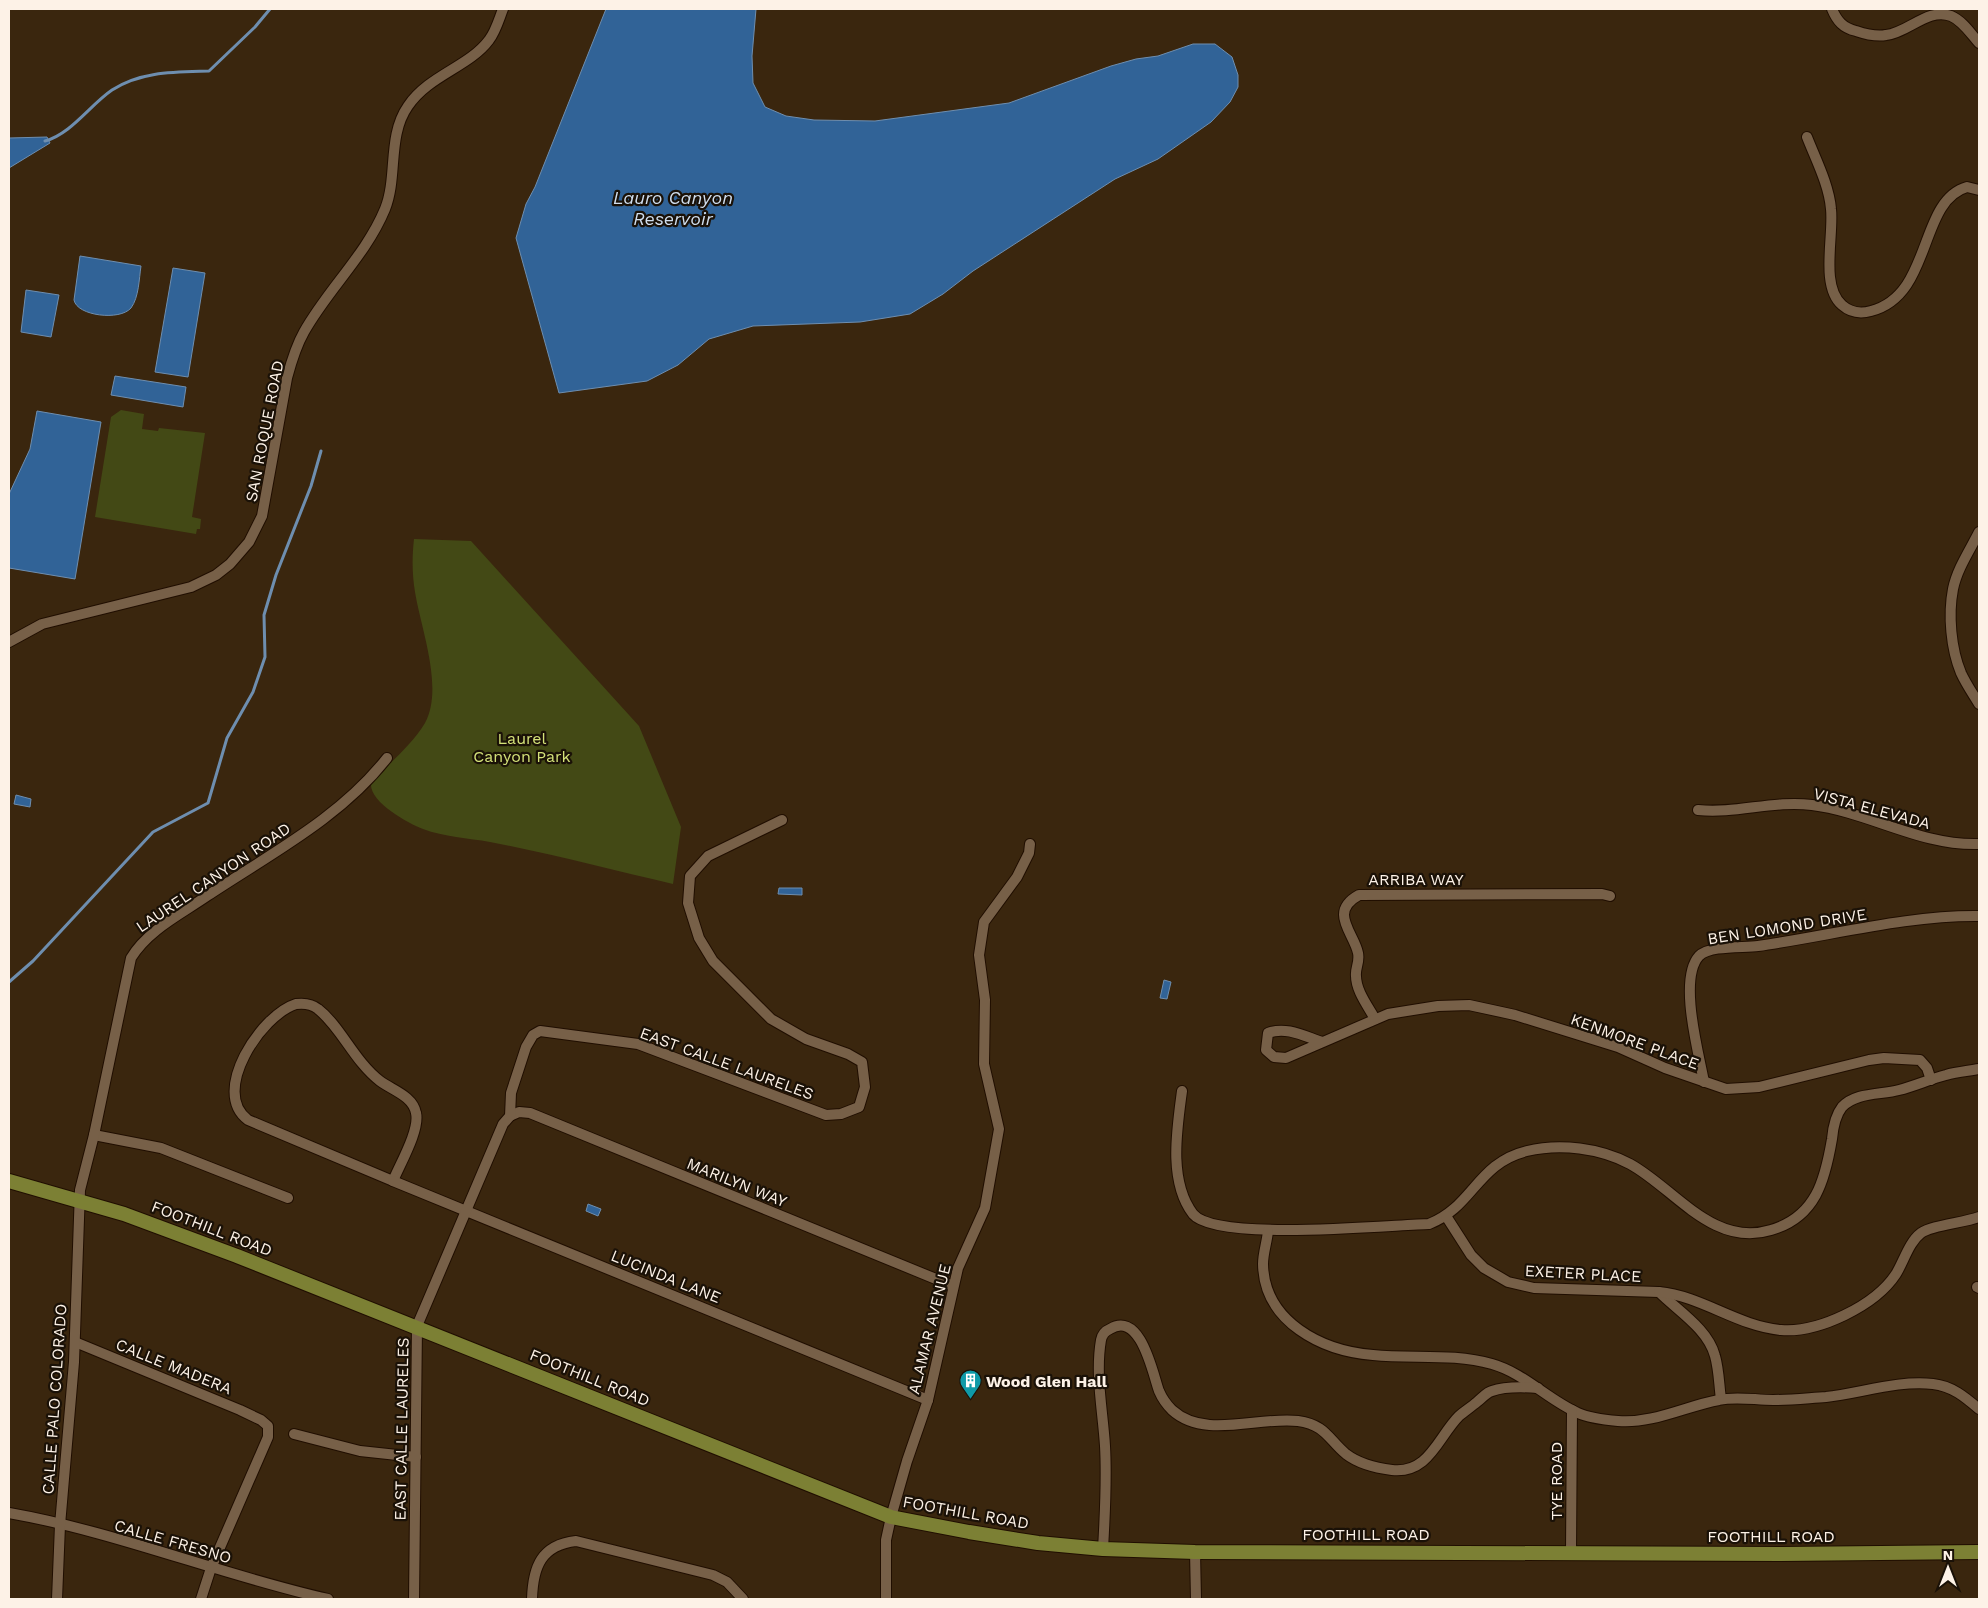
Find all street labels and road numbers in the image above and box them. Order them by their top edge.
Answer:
street label: SAN ROQUE ROAD [241,359,288,503]
street label: VISTA ELEVADA [1811,784,1933,833]
street label: LAUREL CANYON ROAD [132,819,294,936]
street label: ARRIBA WAY [1368,870,1464,889]
street label: BEN LOMOND DRIVE [1706,905,1868,948]
street label: KENMORE PLACE [1568,1009,1702,1074]
street label: EAST CALLE LAURELES [637,1023,816,1104]
street label: MARILYN WAY [684,1154,790,1211]
street label: FOOTHILL ROAD [149,1197,275,1260]
street label: LUCINDA LANE [608,1246,723,1307]
street label: EXETER PLACE [1524,1261,1642,1286]
street label: ALAMAR AVENUE [904,1262,955,1396]
street label: CALLE PALO COLORADO [38,1303,71,1495]
street label: CALLE MADERA [113,1335,235,1399]
street label: EAST CALLE LAURELES [390,1337,413,1521]
street label: FOOTHILL ROAD [527,1345,653,1410]
street label: TYE ROAD [1547,1442,1566,1520]
street label: FOOTHILL ROAD [901,1492,1030,1533]
street label: CALLE FRESNO [112,1516,234,1567]
street label: FOOTHILL ROAD [1302,1525,1430,1544]
street label: FOOTHILL ROAD [1707,1527,1835,1546]

